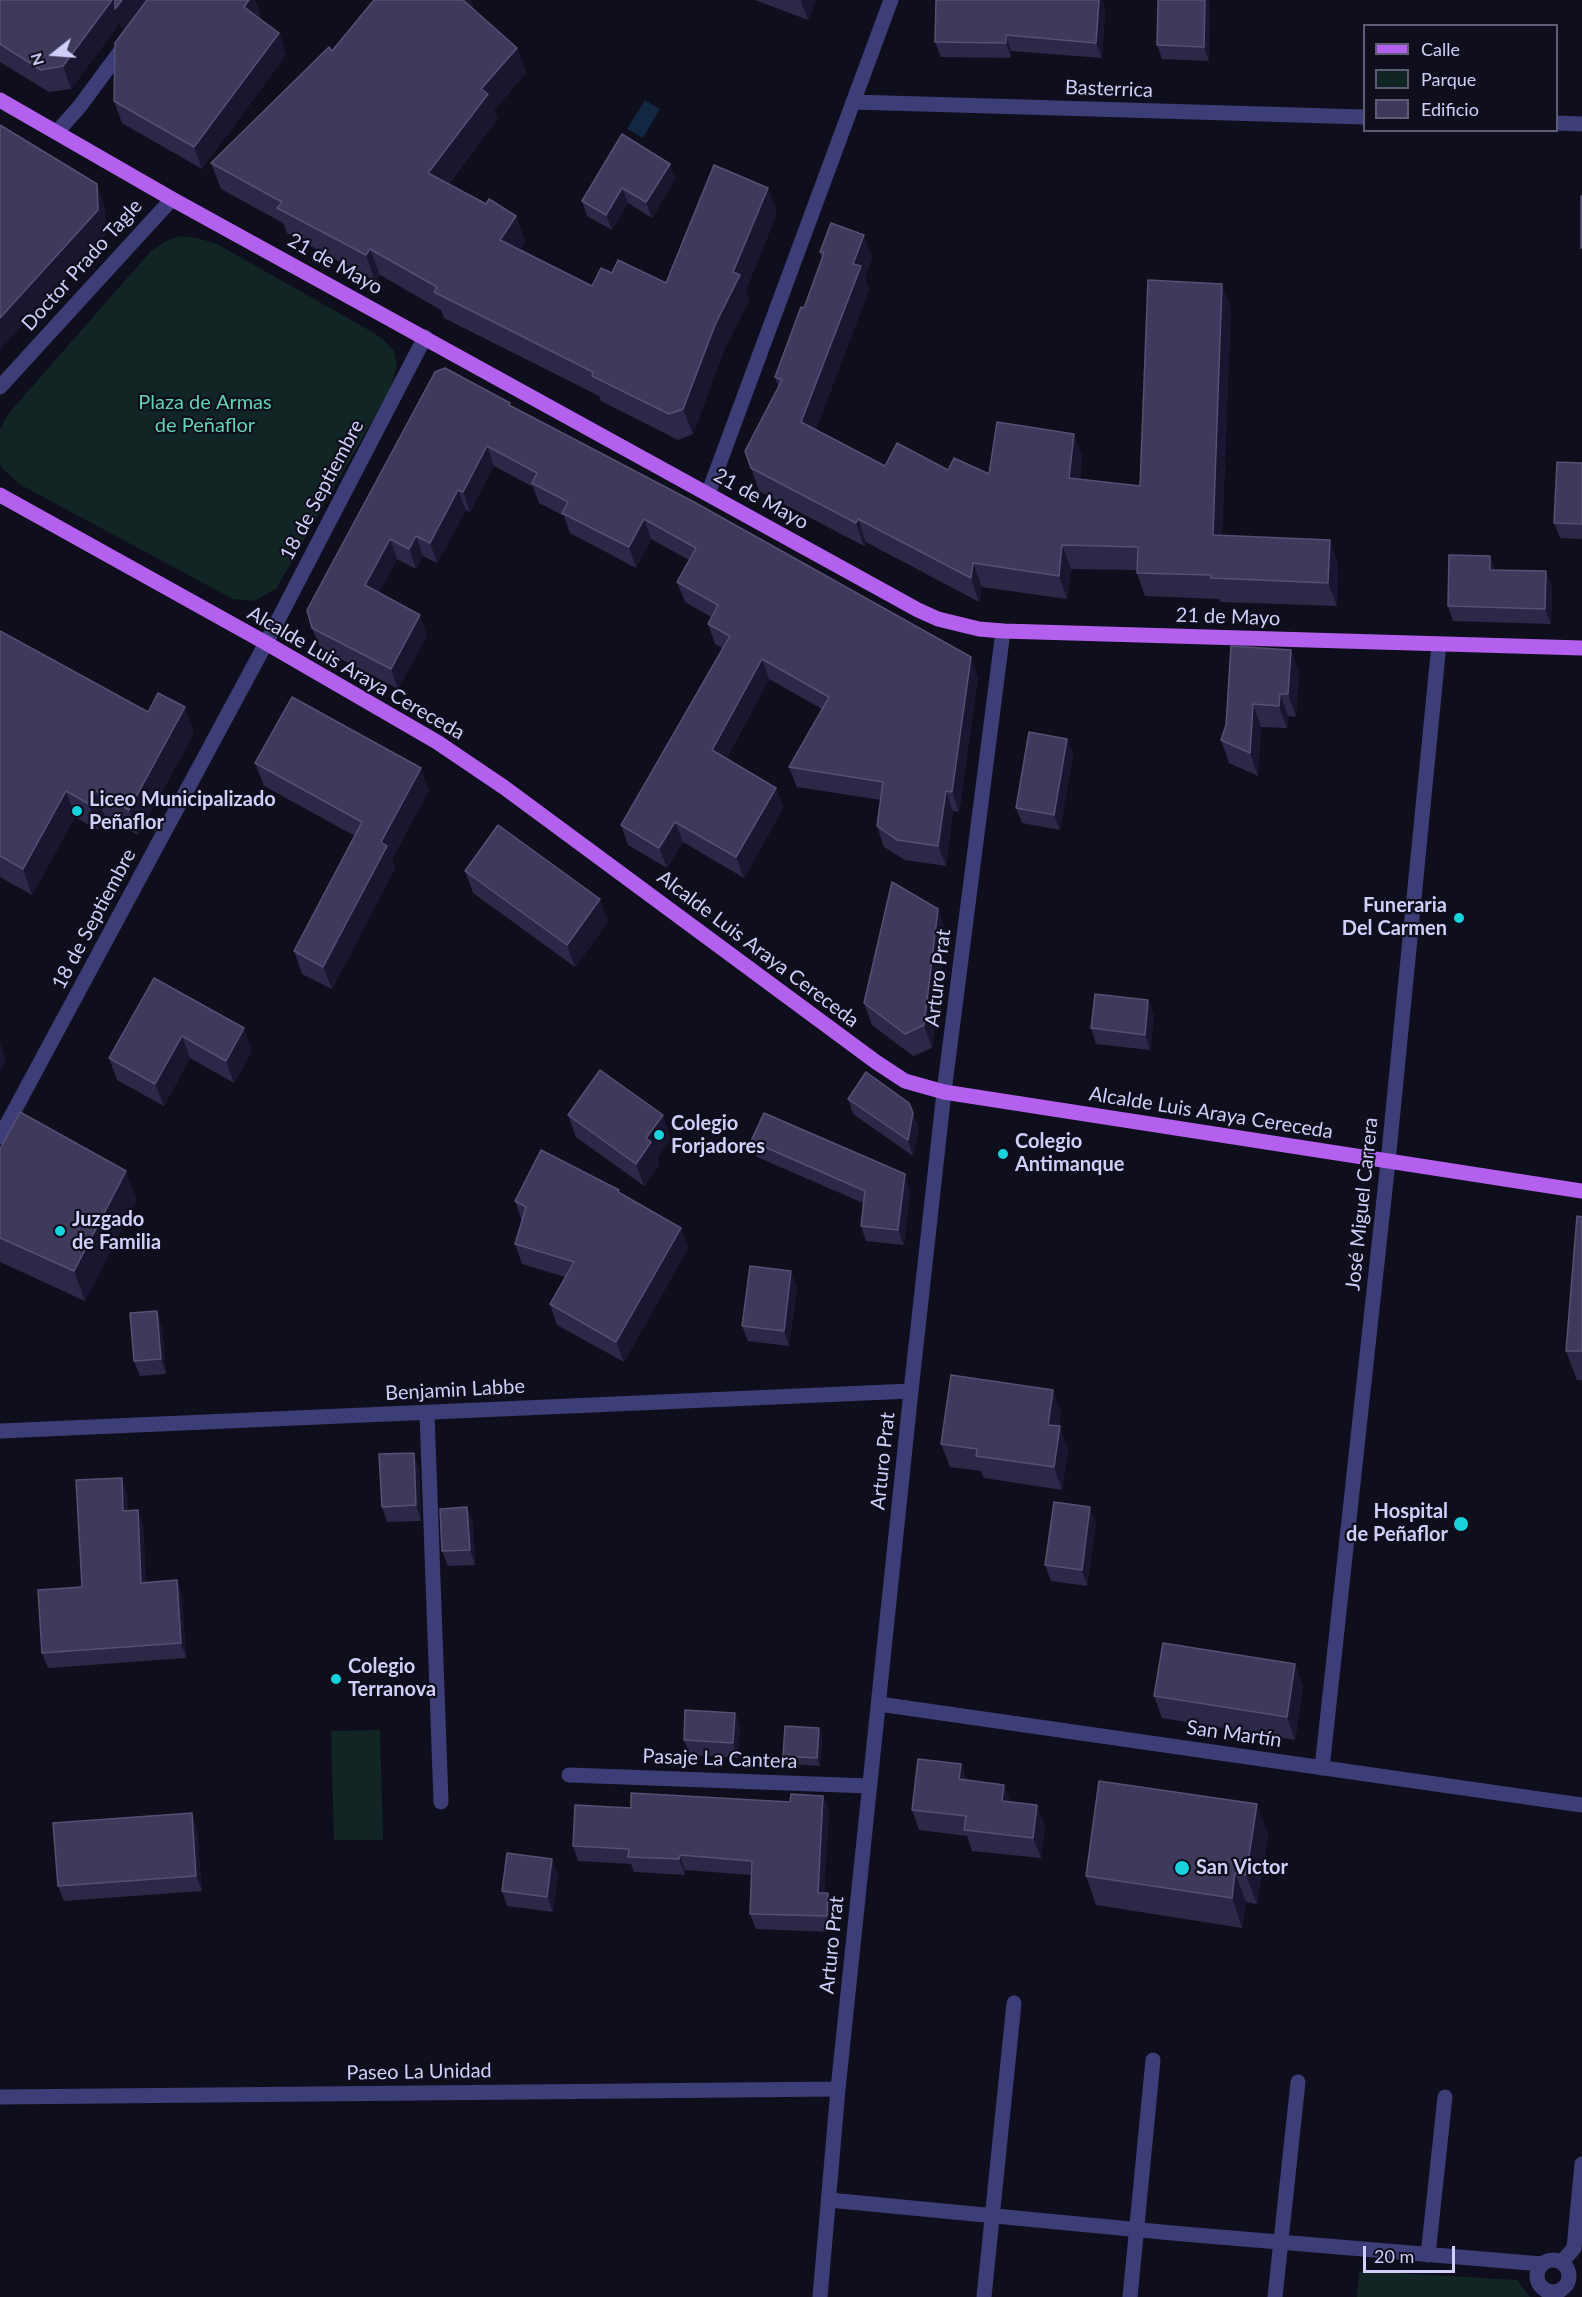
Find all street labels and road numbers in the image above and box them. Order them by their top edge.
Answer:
street label: Basterrica [1065,75,1153,103]
street label: Doctor Prado Tagle [17,194,147,336]
street label: 21 de Mayo [283,228,387,300]
street label: 18 de Septiembre [275,416,369,564]
street label: 21 de Mayo [709,463,813,535]
street label: Alcalde Luis Araya Cereceda [243,601,469,745]
street label: 21 de Mayo [1175,603,1281,631]
street label: 18 de Septiembre [47,845,141,993]
street label: Alcalde Luis Araya Cereceda [652,865,864,1033]
street label: Arturo Prat [920,928,956,1028]
street label: Alcalde Luis Araya Cereceda [1087,1082,1335,1144]
street label: José Miguel Carrera [1341,1116,1383,1292]
street label: Benjamin Labbe [384,1374,526,1406]
street label: Arturo Prat [866,1411,900,1511]
street label: San Martín [1185,1715,1283,1753]
street label: Pasaje La Cantera [642,1744,798,1774]
street label: Arturo Prat [815,1895,849,1995]
street label: Paseo La Unidad [346,2059,492,2085]

